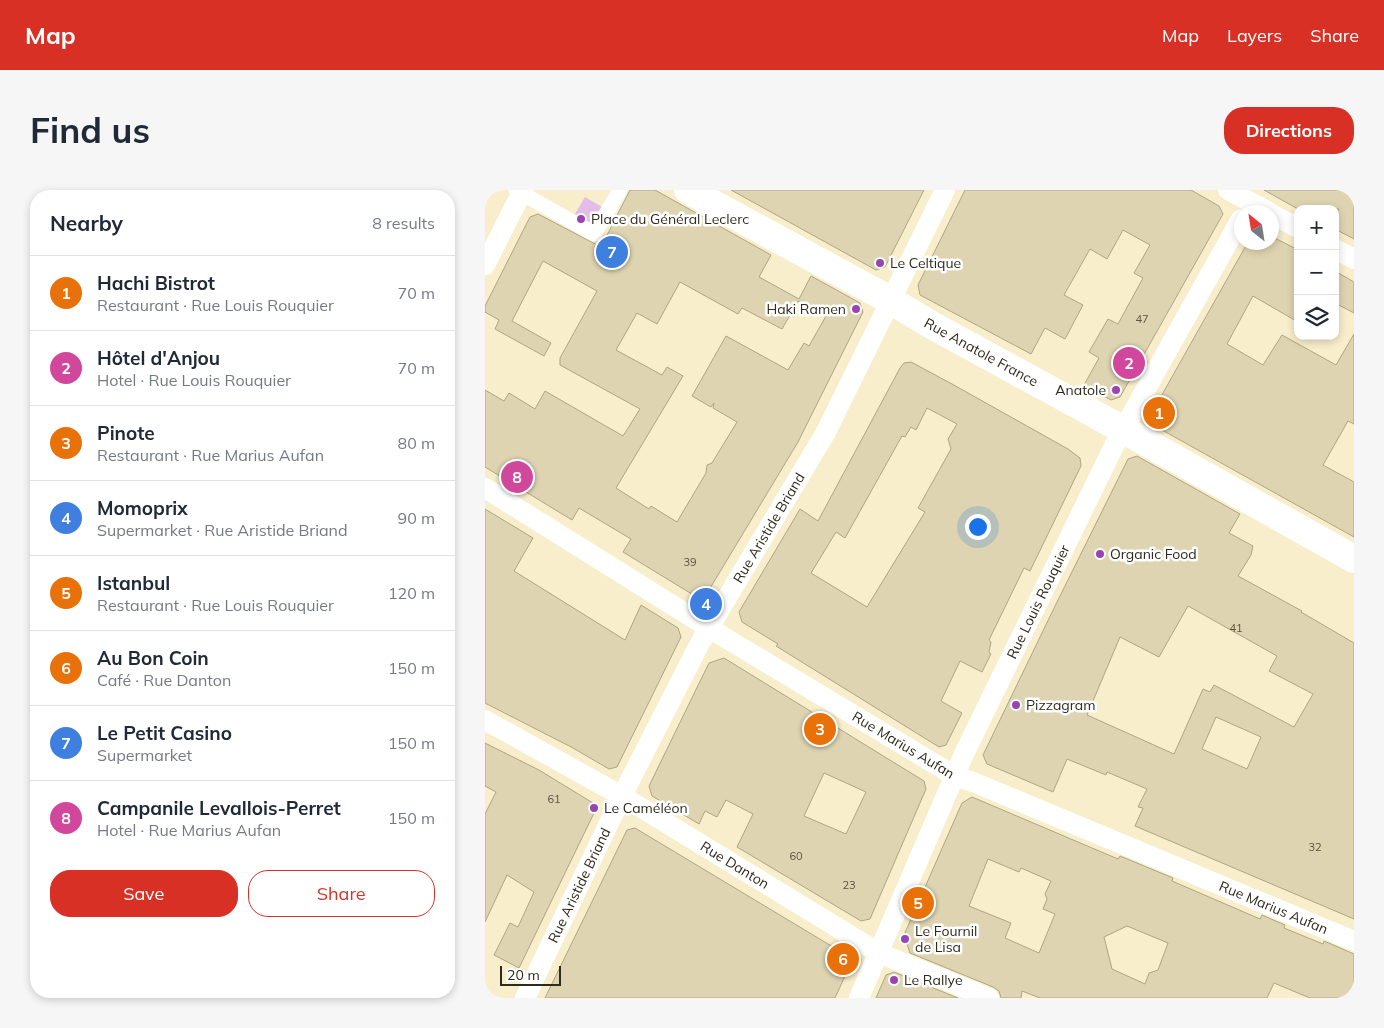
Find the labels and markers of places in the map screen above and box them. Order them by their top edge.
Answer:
place label: Place du Général Leclerc [591,210,749,228]
marker: Place du Général Leclerc [575,213,587,225]
pin: 7 [596,233,628,271]
place label: Le Celtique [890,254,961,272]
marker: Le Celtique [874,257,886,269]
place label: Haki Ramen [767,300,846,318]
marker: Haki Ramen [850,303,862,315]
pin: 2 [1113,344,1145,382]
place label: Anatole [1055,381,1106,399]
marker: Anatole [1110,384,1122,396]
pin: 1 [1143,394,1175,432]
pin: 8 [501,458,533,496]
place label: Organic Food [1110,545,1197,563]
marker: Organic Food [1094,548,1106,560]
pin: 4 [690,585,722,623]
place label: Pizzagram [1026,696,1095,714]
marker: Pizzagram [1010,699,1022,711]
pin: 3 [804,710,836,748]
place label: Le Caméléon [604,799,688,817]
marker: Le Caméléon [588,802,600,814]
pin: 5 [902,884,934,922]
place label: Le Fournil de Lisa [915,922,977,956]
marker: Le Fournil de Lisa [899,933,911,945]
pin: 6 [827,940,859,978]
place label: Le Rallye [904,971,963,989]
marker: Le Rallye [888,974,900,986]

